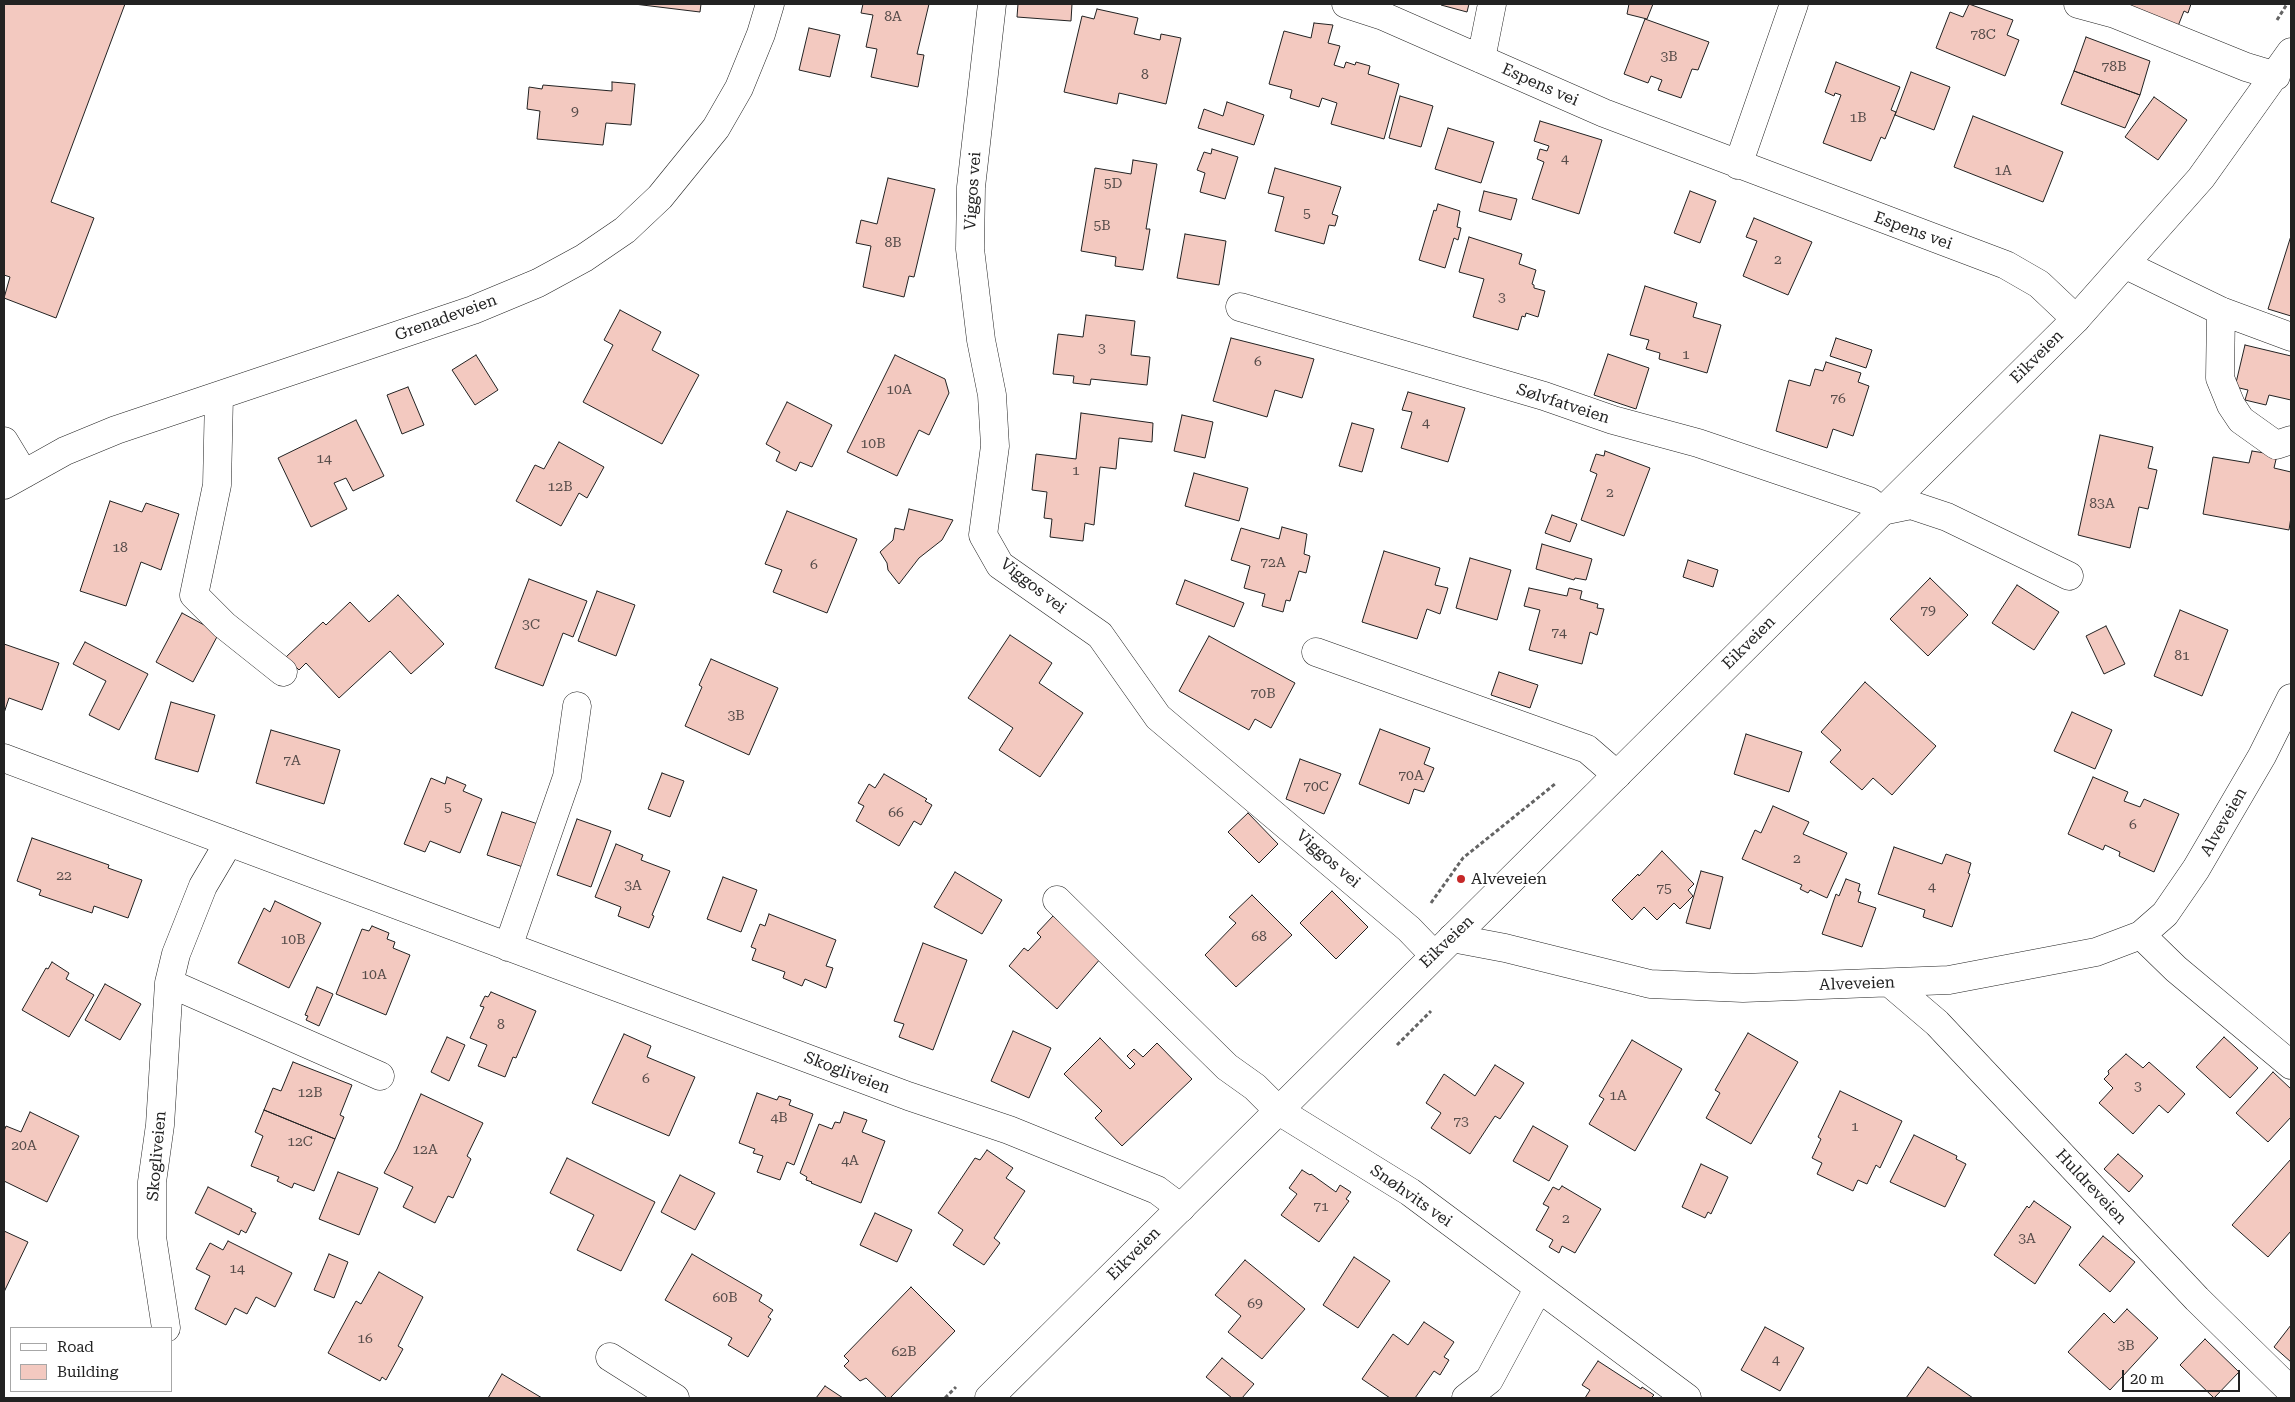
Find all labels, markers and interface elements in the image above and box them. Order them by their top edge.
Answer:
house number: 8A [884,9,902,25]
house number: 78C [1970,27,1996,43]
house number: 3B [1660,49,1678,65]
house number: 78B [2101,59,2127,75]
street label: Espens vei [1499,60,1581,110]
house number: 8 [1141,67,1149,83]
house number: 9 [571,104,579,120]
house number: 1B [1849,110,1867,126]
street label: Viggos vei [961,151,985,231]
house number: 4 [1561,151,1569,167]
house number: 1A [1994,163,2012,179]
house number: 5D [1104,176,1122,192]
house number: 5 [1303,206,1311,222]
street label: Espens vei [1871,208,1955,254]
house number: 5B [1093,218,1111,234]
house number: 8B [884,235,902,251]
house number: 2 [1774,252,1782,268]
house number: 3 [1498,290,1506,306]
street label: Grenadeveien [392,291,500,345]
street label: Eikveien [2006,326,2068,388]
house number: 3 [1098,341,1106,357]
house number: 1 [1682,347,1690,363]
house number: 6 [1254,354,1262,370]
street label: Sølvfatveien [1514,380,1612,428]
house number: 10A [886,382,912,398]
house number: 76 [1830,391,1846,407]
house number: 4 [1422,415,1430,431]
house number: 10B [860,436,886,452]
house number: 14 [316,451,332,467]
house number: 1 [1072,463,1080,479]
house number: 12B [547,479,573,495]
house number: 2 [1606,485,1614,501]
house number: 83A [2089,496,2115,512]
house number: 18 [112,540,128,556]
street label: Viggos vei [996,554,1070,618]
house number: 72A [1260,555,1286,571]
house number: 6 [810,557,818,573]
house number: 79 [1920,603,1936,619]
street label: Eikveien [1718,612,1780,674]
house number: 3C [522,617,540,633]
house number: 74 [1551,625,1567,641]
house number: 81 [2174,648,2190,664]
house number: 70B [1250,686,1276,702]
house number: 3B [727,708,745,724]
house number: 7A [283,753,301,769]
house number: 70A [1398,768,1424,784]
house number: 70C [1303,779,1329,795]
street label: Alveveien [2197,784,2251,860]
house number: 5 [444,800,452,816]
house number: 66 [888,805,904,821]
house number: 6 [2129,817,2137,833]
street label: Viggos vei [1292,826,1364,892]
house number: 2 [1793,851,1801,867]
house number: 22 [56,868,72,884]
place label: Alveveien [1471,869,1547,889]
marker: Alveveien [1455,873,1467,885]
house number: 3A [624,878,642,894]
house number: 4 [1928,879,1936,895]
house number: 75 [1656,881,1672,897]
street label: Eikveien [1416,912,1478,972]
house number: 68 [1251,929,1267,945]
house number: 10B [280,932,306,948]
house number: 10A [361,967,387,983]
street label: Alveveien [1819,973,1895,995]
house number: 8 [497,1017,505,1033]
street label: Skogliveien [801,1048,893,1098]
house number: 6 [642,1071,650,1087]
house number: 3 [2134,1079,2142,1095]
house number: 12B [297,1085,323,1101]
house number: 1A [1609,1088,1627,1104]
street label: Skogliveien [143,1110,171,1202]
house number: 4B [770,1110,788,1126]
house number: 73 [1453,1114,1469,1130]
house number: 1 [1851,1119,1859,1135]
house number: 12C [287,1134,313,1150]
house number: 20A [11,1138,37,1154]
house number: 12A [412,1142,438,1158]
street label: Huldreveien [2051,1146,2131,1228]
house number: 4A [841,1153,859,1169]
street label: Snøhvits vei [1366,1161,1456,1231]
house number: 71 [1313,1199,1329,1215]
house number: 2 [1562,1211,1570,1227]
street label: Eikveien [1103,1223,1165,1285]
house number: 3A [2018,1231,2036,1247]
house number: 14 [229,1261,245,1277]
house number: 60B [712,1290,738,1306]
house number: 69 [1247,1296,1263,1312]
legend [10,1327,172,1392]
house number: 16 [357,1331,373,1347]
text: Road [57,1338,94,1356]
house number: 3B [2117,1338,2135,1354]
house number: 62B [891,1344,917,1360]
house number: 4 [1772,1352,1780,1368]
scale bar [2125,1360,2242,1392]
text: Building [57,1363,118,1381]
text: 20 m [2130,1370,2164,1388]

